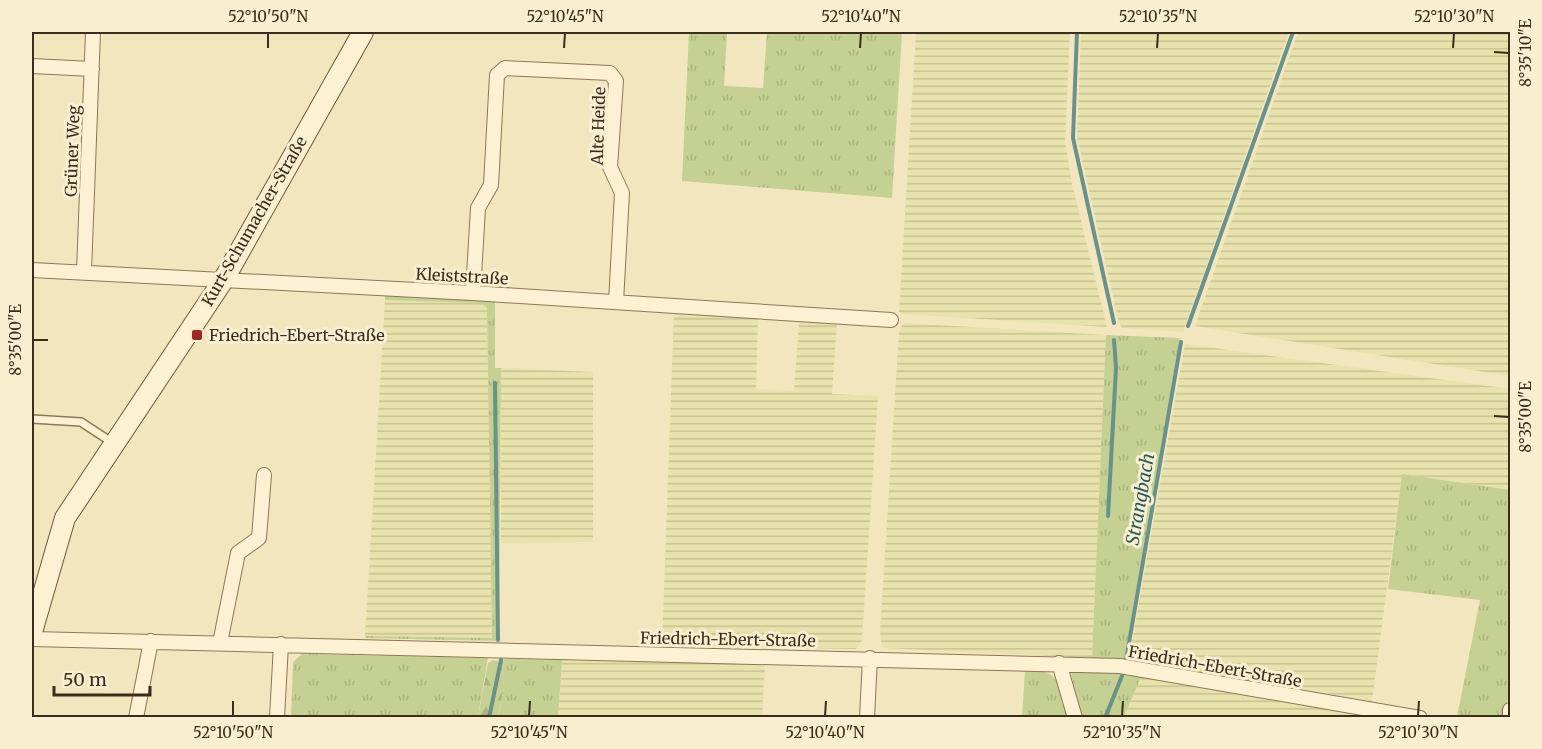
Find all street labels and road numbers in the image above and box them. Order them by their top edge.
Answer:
street label: Alte Heide [587,86,609,167]
street label: Grüner Weg [60,104,84,197]
street label: Kurt-Schumacher-Straße [197,133,311,309]
street label: Kleiststraße [415,264,509,288]
street label: Friedrich-Ebert-Straße [640,627,816,651]
street label: Friedrich-Ebert-Straße [1127,641,1303,691]

